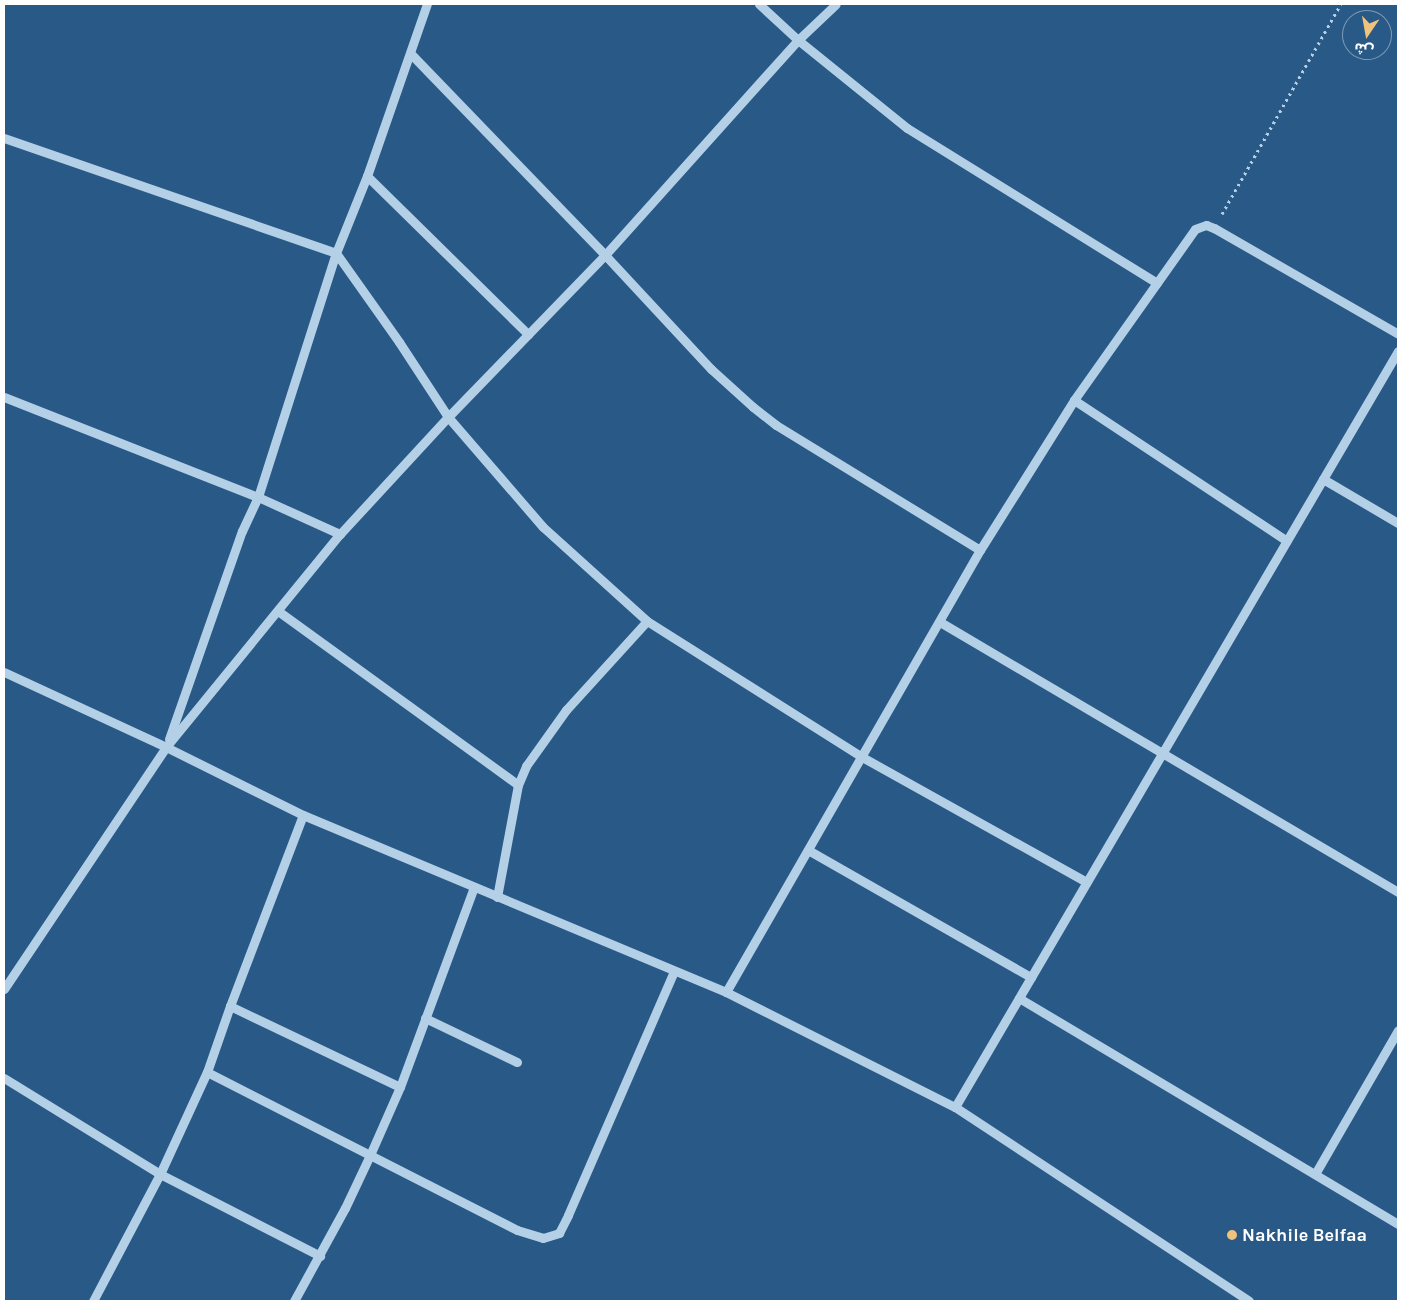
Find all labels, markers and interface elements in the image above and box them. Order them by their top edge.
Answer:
north arrow [1342,10,1392,60]
text: ش [1353,39,1375,59]
place label: Nakhile Belfaa [1242,1224,1367,1246]
marker: Nakhile Belfaa [1226,1229,1238,1241]

